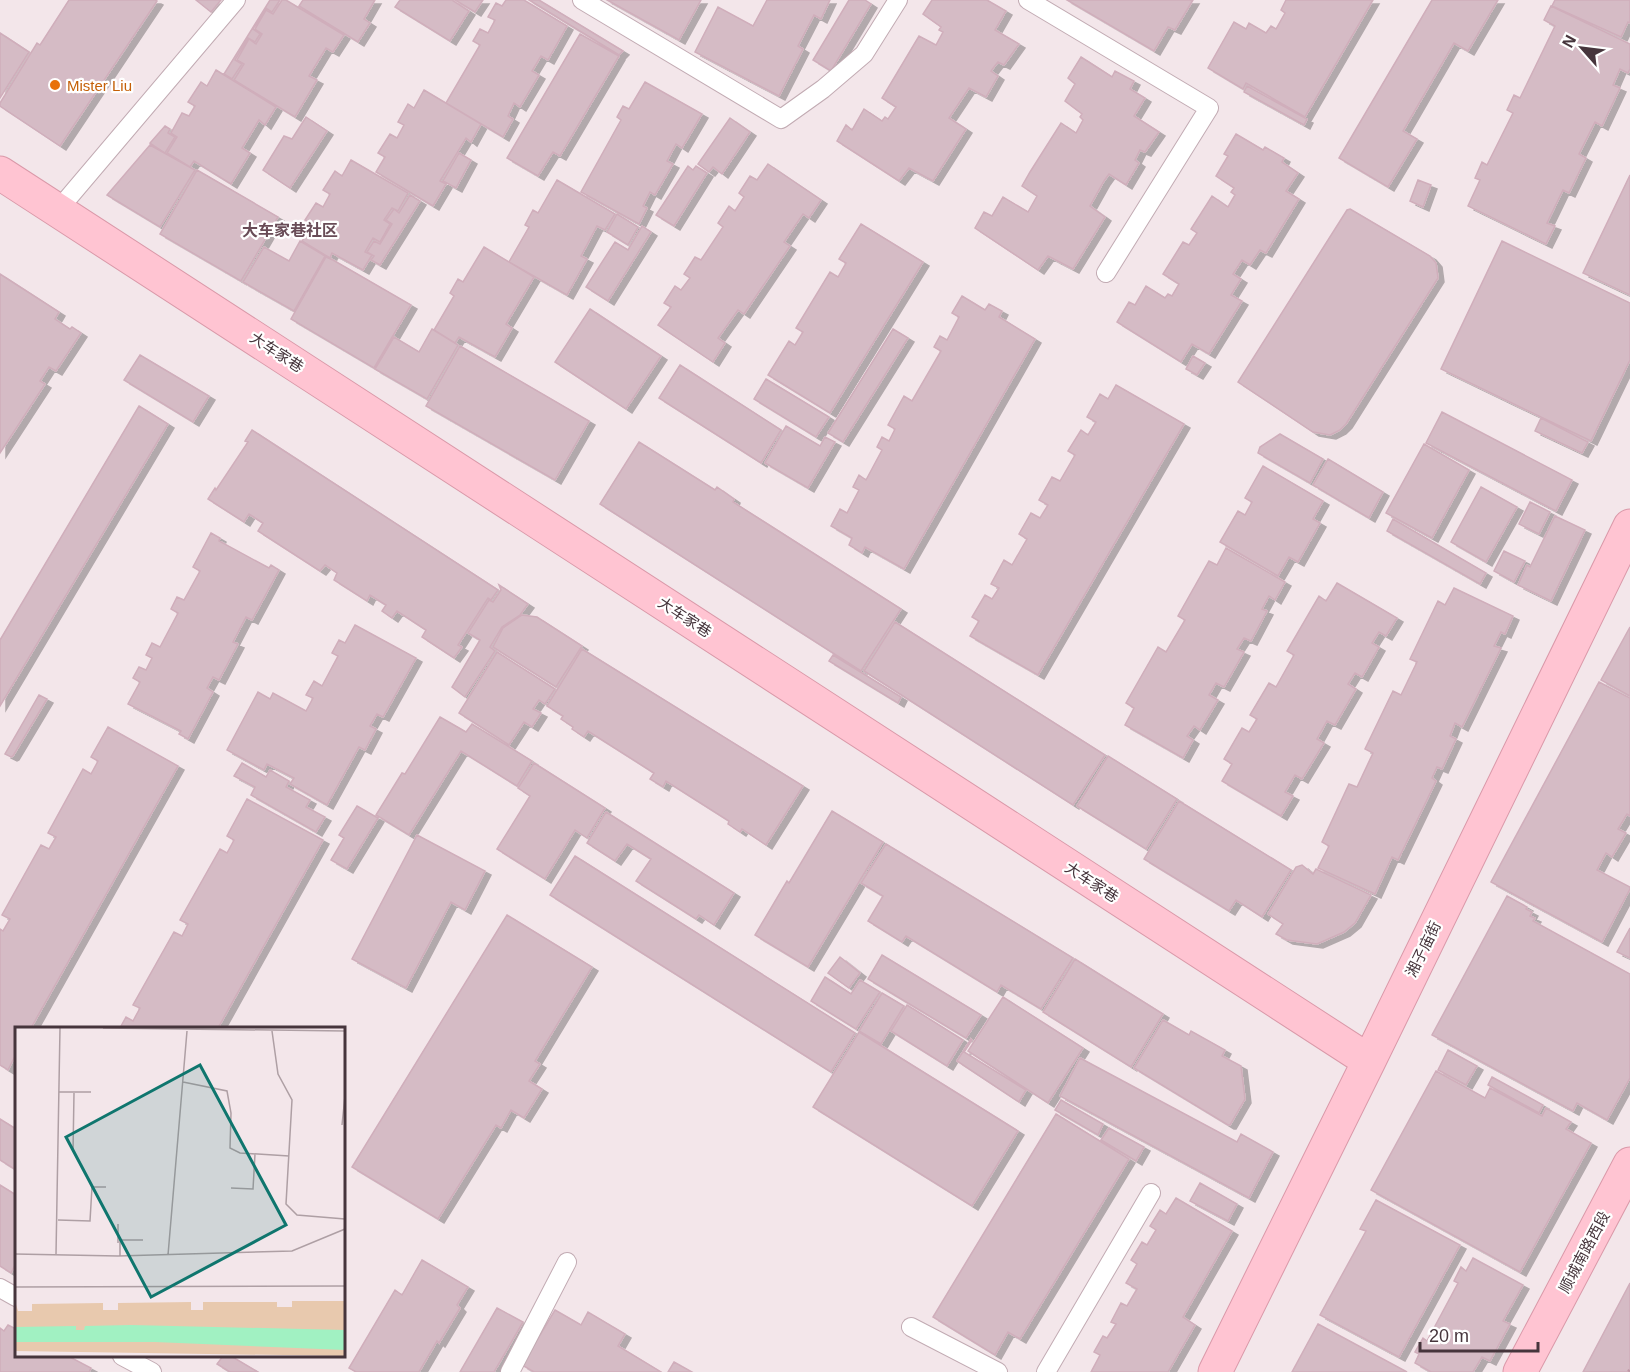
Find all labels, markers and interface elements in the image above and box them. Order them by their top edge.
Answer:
north arrow [1552,18,1612,78]
text: N [1559,32,1579,50]
place label: Mister Liu [67,77,132,94]
marker: Mister Liu [48,78,62,92]
district label: 大车家巷社区 [242,221,338,239]
street label: 大车家巷 [247,329,307,375]
street label: 大车家巷 [655,594,715,640]
street label: 大车家巷 [1062,859,1122,905]
street label: 湘子庙街 [1402,918,1444,980]
inset map [15,1027,345,1357]
street label: 顺城南路西段 [1555,1208,1613,1296]
scale bar [1420,1315,1538,1353]
text: 20 m [1429,1326,1469,1346]

